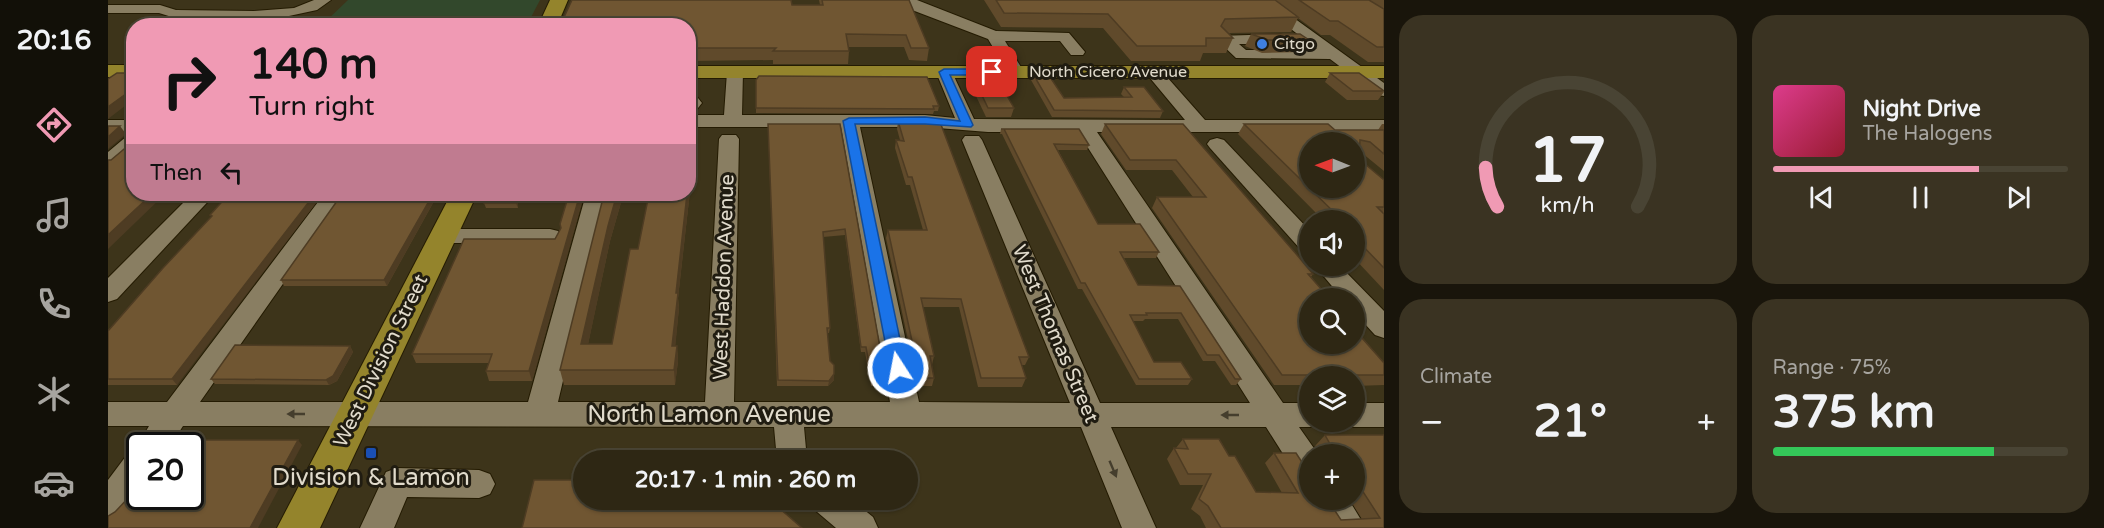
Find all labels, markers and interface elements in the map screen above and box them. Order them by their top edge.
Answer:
text: 20:16 [17,24,91,57]
place label: Citgo [1274,34,1315,54]
marker: Citgo [1255,37,1269,51]
text: 140 m [249,39,378,90]
icon: right [150,42,228,120]
pin [966,46,1017,97]
icon: arrive [975,55,1008,88]
street label: North Cicero Avenue [1029,62,1187,82]
text: Turn right [249,90,375,123]
text: Night Drive [1863,96,1981,122]
icon: directions [33,104,75,146]
text: The Halogens [1863,122,1992,146]
text: 17 [1529,124,1607,199]
north arrow [1299,132,1365,198]
map controls [1299,132,1365,510]
icon: left [215,156,248,189]
text: Then [150,160,203,186]
street label: West Haddon Avenue [708,174,740,380]
icon: previous [1805,181,1838,214]
icon: pause [1904,181,1937,214]
icon: next [2002,181,2035,214]
text: km/h [1541,192,1595,218]
icon: music [33,194,75,236]
button: sound [1299,210,1365,276]
street label: West Thomas Street [1007,241,1103,427]
street label: West Division Street [329,270,434,451]
icon: phone [33,283,75,325]
button: search [1299,288,1365,354]
position arrow [866,336,930,400]
text: Range · 75% [1773,356,1891,380]
text: Climate [1420,365,1492,389]
button: layers [1299,366,1365,432]
icon: climate [33,373,75,415]
text: 375 km [1773,386,1935,440]
text: 21° [1533,395,1607,449]
street label: North Lamon Avenue [587,400,831,429]
text: − [1420,403,1444,442]
text: + [1697,403,1715,442]
one-way arrow [286,409,305,419]
one-way arrow [1221,410,1240,420]
speed limit sign: 20 [126,432,204,510]
button: + [1299,444,1365,510]
marker: Division & Lamon [364,446,378,460]
one-way arrow [1108,460,1118,478]
icon: car [33,462,75,504]
place label: Division & Lamon [272,463,470,492]
text: 20:17 · 1 min · 260 m [635,467,856,493]

